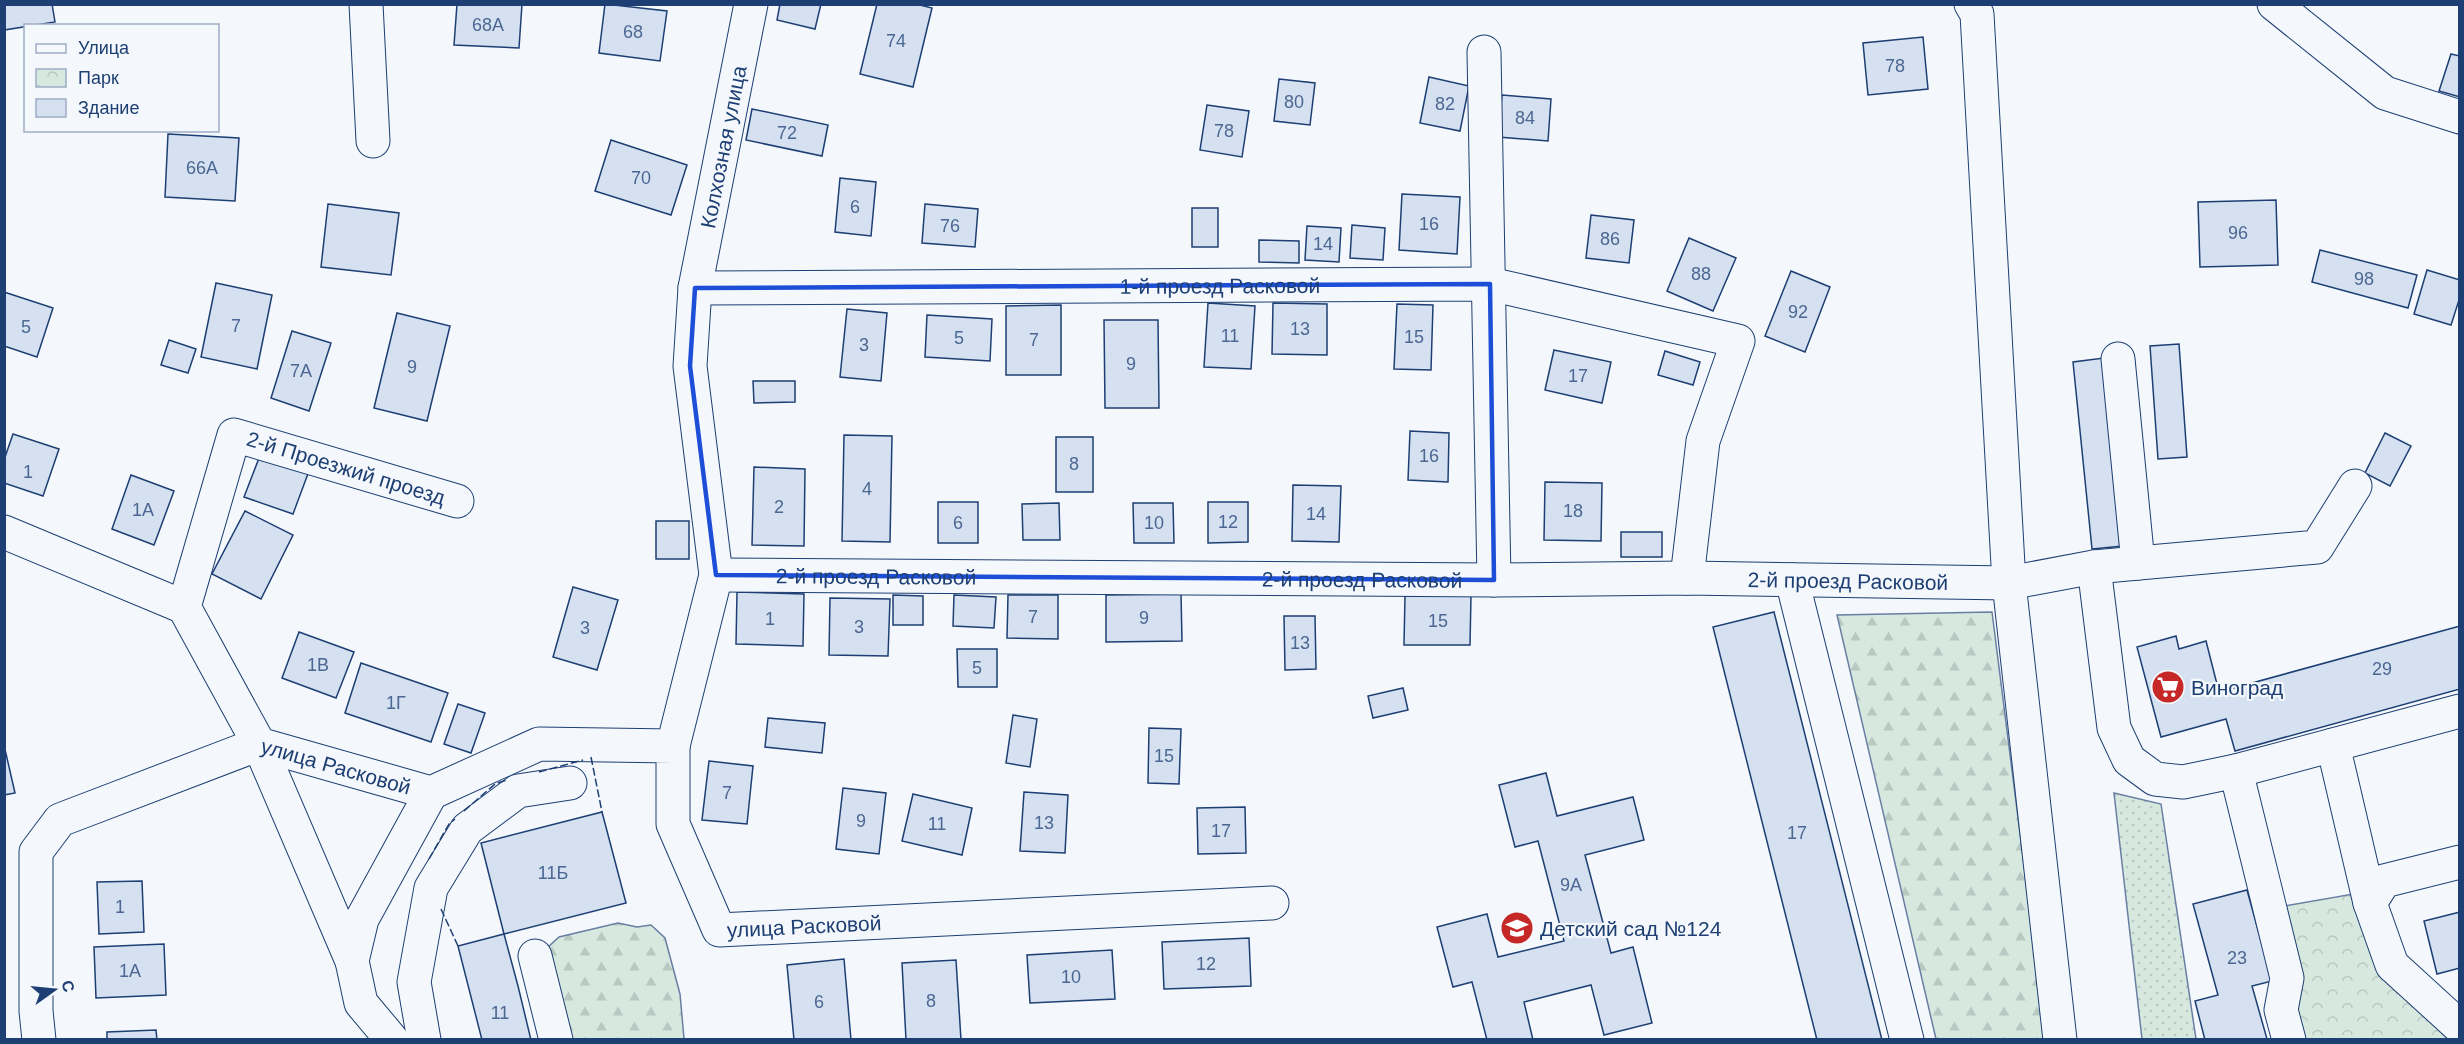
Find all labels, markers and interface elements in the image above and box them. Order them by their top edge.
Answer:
house number: 68А [472,15,504,35]
house number: 68 [623,22,643,42]
legend [24,24,219,132]
house number: 74 [886,31,906,51]
text: Улица [78,38,130,58]
house number: 78 [1885,56,1905,76]
street label: Колхозная улица [696,63,750,230]
text: Парк [78,68,119,88]
house number: 80 [1284,92,1304,112]
house number: 82 [1435,94,1455,114]
text: Здание [78,98,139,118]
house number: 84 [1515,108,1535,128]
house number: 78 [1214,121,1234,141]
house number: 72 [777,123,797,143]
house number: 66А [186,158,218,178]
house number: 70 [631,168,651,188]
house number: 6 [850,197,860,217]
house number: 16 [1419,214,1439,234]
house number: 76 [940,216,960,236]
house number: 96 [2228,223,2248,243]
house number: 86 [1600,229,1620,249]
house number: 14 [1313,234,1333,254]
house number: 88 [1691,264,1711,284]
house number: 98 [2354,269,2374,289]
street label: 1-й проезд Расковой [1120,273,1320,297]
house number: 92 [1788,302,1808,322]
house number: 7 [231,316,241,336]
house number: 5 [21,317,31,337]
house number: 13 [1290,319,1310,339]
house number: 11 [1221,326,1239,346]
house number: 15 [1404,327,1424,347]
house number: 5 [954,328,964,348]
house number: 7 [1029,330,1039,350]
house number: 3 [859,335,869,355]
house number: 9 [1126,354,1136,374]
house number: 9 [407,357,417,377]
house number: 7А [290,361,312,381]
house number: 17 [1568,366,1588,386]
street label: 2-й Проезжий проезд [244,427,448,509]
house number: 16 [1419,446,1439,466]
house number: 8 [1069,454,1079,474]
house number: 1 [23,462,33,482]
house number: 4 [862,479,872,499]
house number: 2 [774,497,784,517]
house number: 1А [132,500,154,520]
house number: 18 [1563,501,1583,521]
house number: 14 [1306,504,1326,524]
house number: 12 [1218,512,1238,532]
house number: 6 [953,513,963,533]
house number: 10 [1144,513,1164,533]
street label: 2-й проезд Расковой [776,564,976,588]
street label: 2-й проезд Расковой [1262,567,1462,591]
street label: 2-й проезд Расковой [1748,567,1948,594]
house number: 7 [1028,607,1038,627]
house number: 9 [1139,608,1149,628]
house number: 1 [765,609,775,629]
house number: 15 [1428,611,1448,631]
house number: 3 [854,617,864,637]
house number: 3 [580,618,590,638]
house number: 13 [1290,633,1310,653]
house number: 1В [307,655,329,675]
house number: 5 [972,658,982,678]
house number: 29 [2372,659,2392,679]
supermarket icon: Виноград [2150,669,2186,705]
place label: Виноград [2191,676,2283,699]
house number: 1Г [386,693,406,713]
street label: улица Расковой [259,734,414,798]
house number: 15 [1154,746,1174,766]
house number: 7 [722,783,732,803]
house number: 9 [856,811,866,831]
house number: 13 [1034,813,1054,833]
house number: 11 [928,814,946,834]
house number: 17 [1211,821,1231,841]
house number: 17 [1787,823,1807,843]
house number: 11Б [538,863,568,883]
house number: 9А [1560,875,1582,895]
house number: 1 [115,897,125,917]
school or university icon: Детский сад №124 [1499,910,1535,946]
street label: улица Расковой [726,911,882,941]
place label: Детский сад №124 [1540,917,1722,940]
house number: 23 [2227,948,2247,968]
house number: 12 [1196,954,1216,974]
north arrow [24,960,84,1020]
house number: 1А [119,961,141,981]
house number: 10 [1061,967,1081,987]
text: С [58,978,78,994]
house number: 8 [926,991,936,1011]
house number: 6 [814,992,824,1012]
house number: 11 [491,1003,509,1023]

